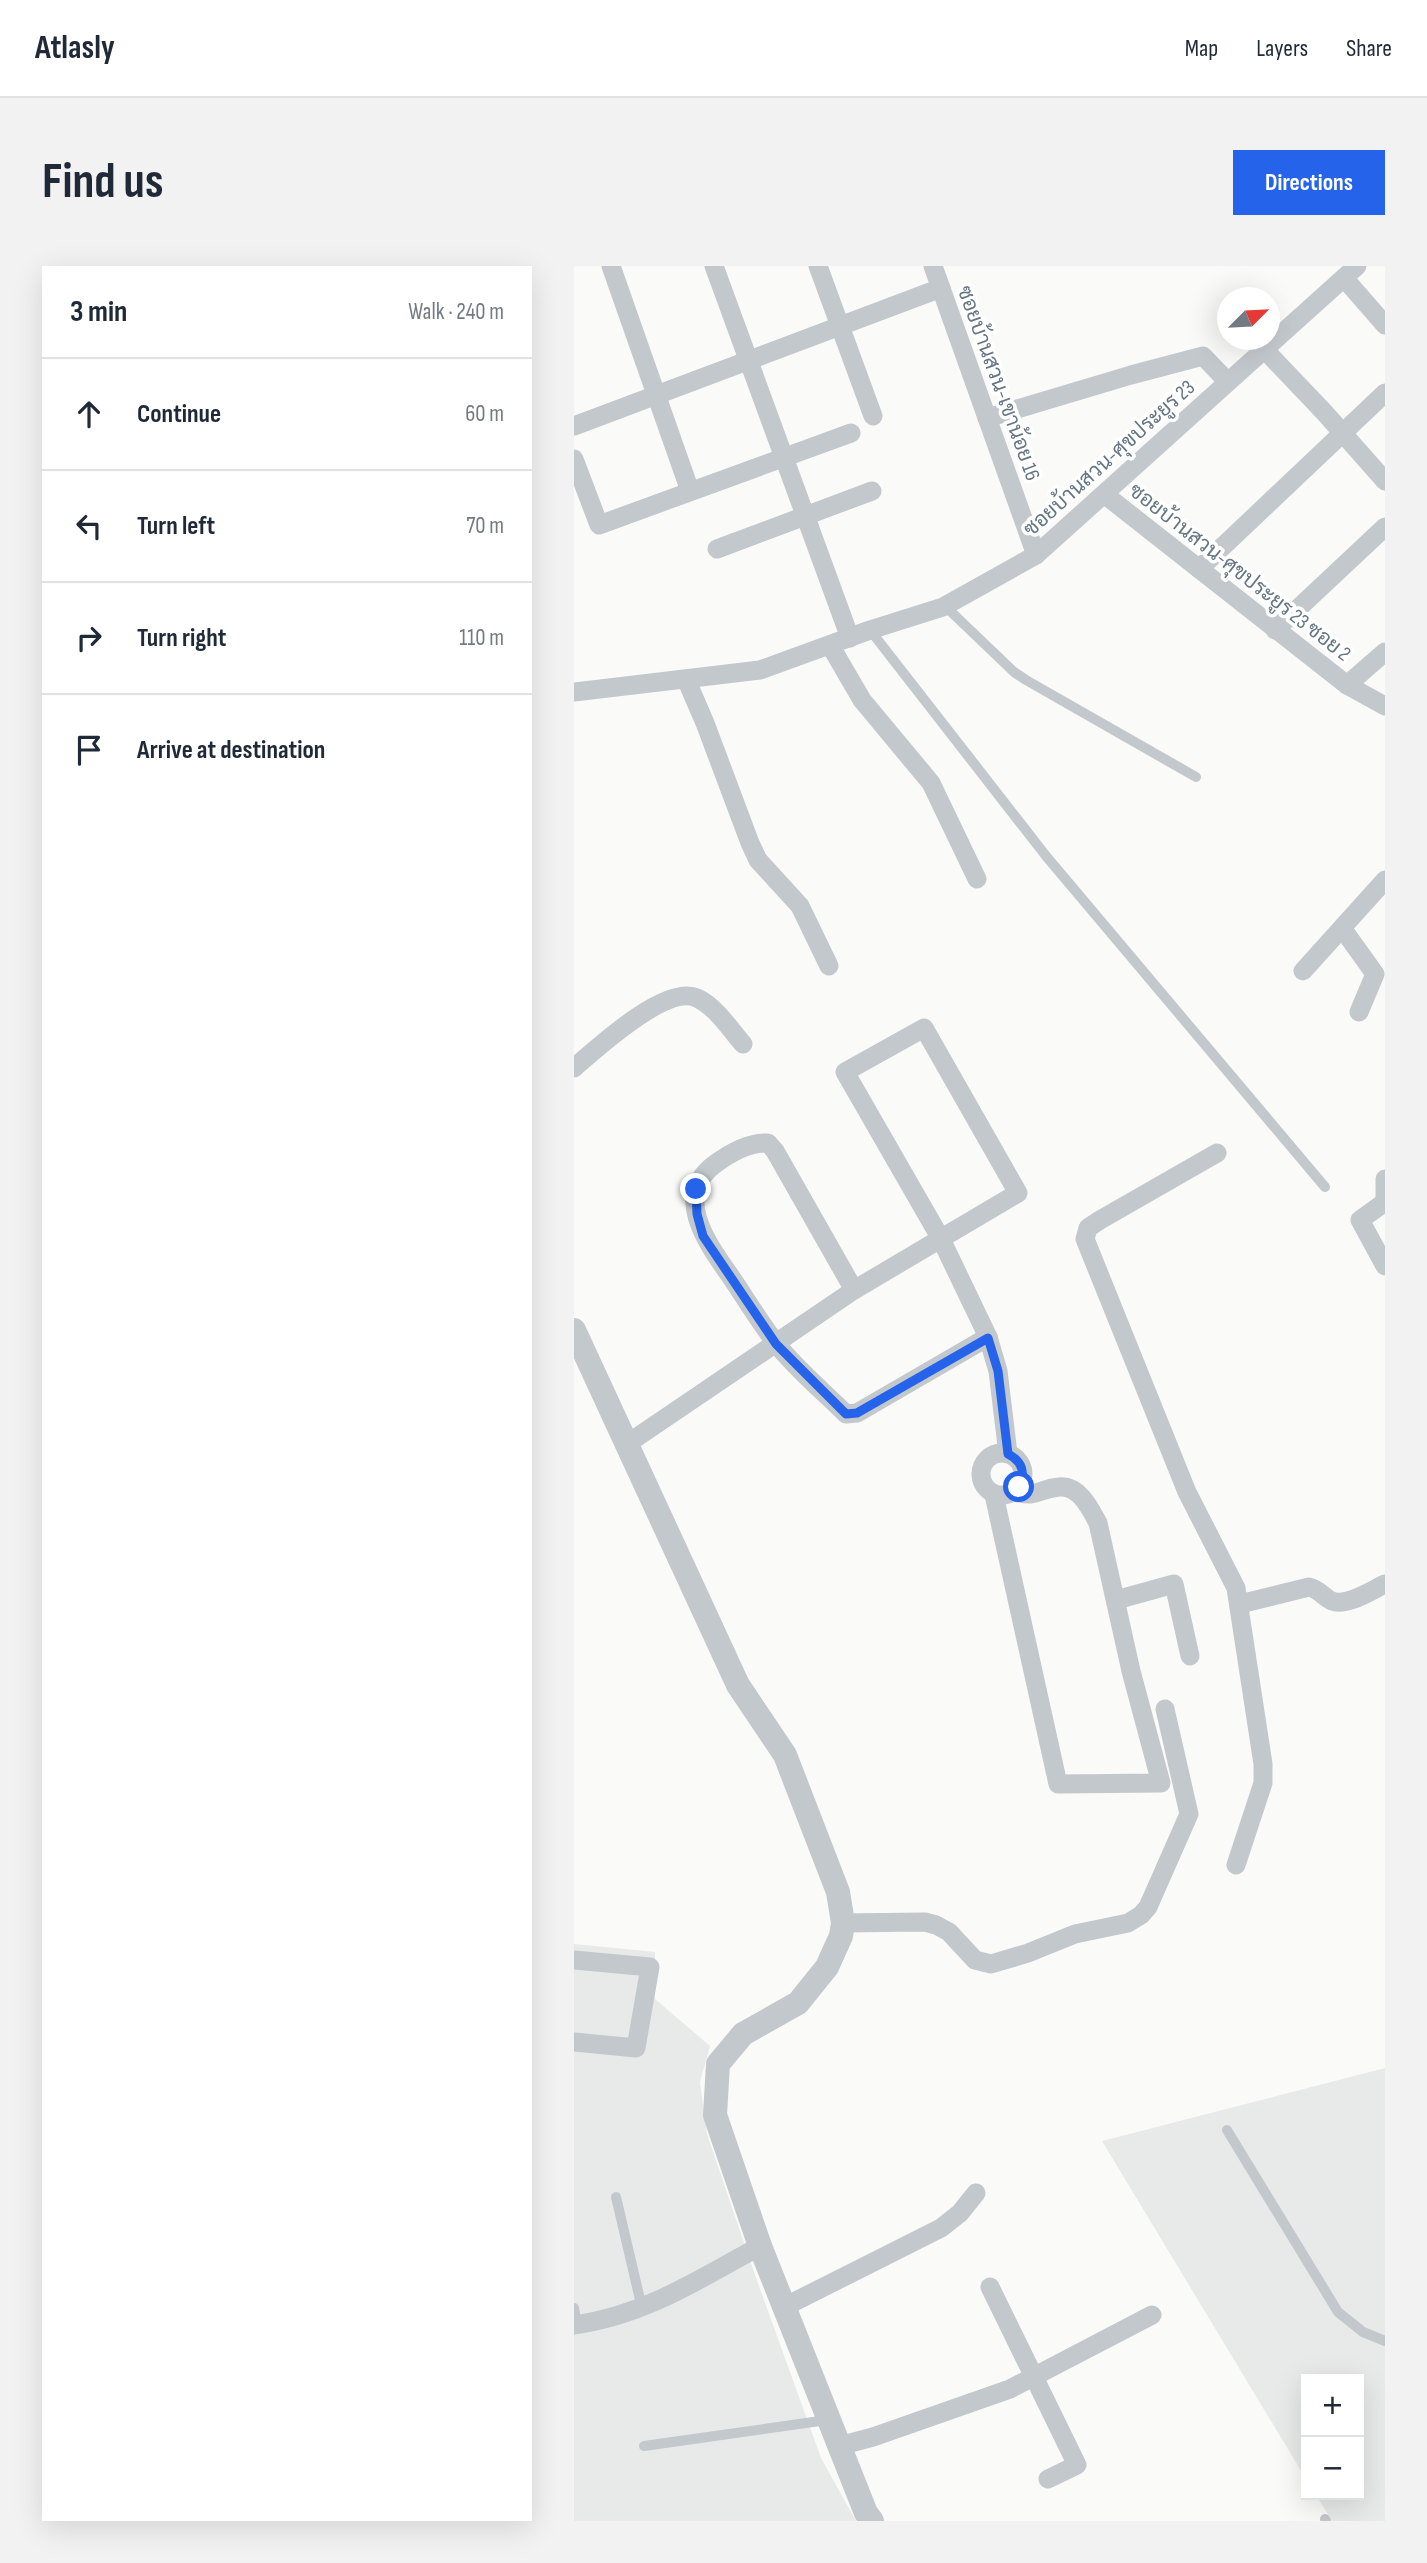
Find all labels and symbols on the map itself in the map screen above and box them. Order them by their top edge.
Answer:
street label: ซอยบ้านสวน-เขาน้อย 16 [952,282,1045,484]
north arrow [1217,287,1280,350]
street label: ซอยบ้านสวน-ศุขประยูร 23 [1019,375,1201,543]
street label: ซอยบ้านสวน-ศุขประยูร 23 ซอย 2 [1123,478,1355,668]
route end [680,1173,711,1204]
route start [1003,1471,1034,1502]

